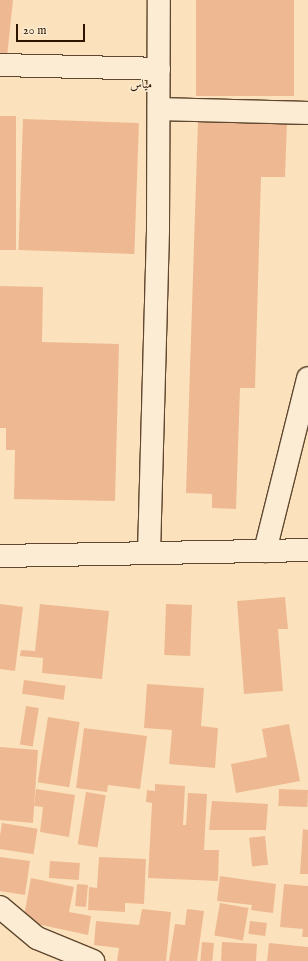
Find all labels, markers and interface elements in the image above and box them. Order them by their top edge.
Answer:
scale bar [18,16,87,42]
text: 20 m [23,23,46,38]
district label: مياس [130,78,152,92]

